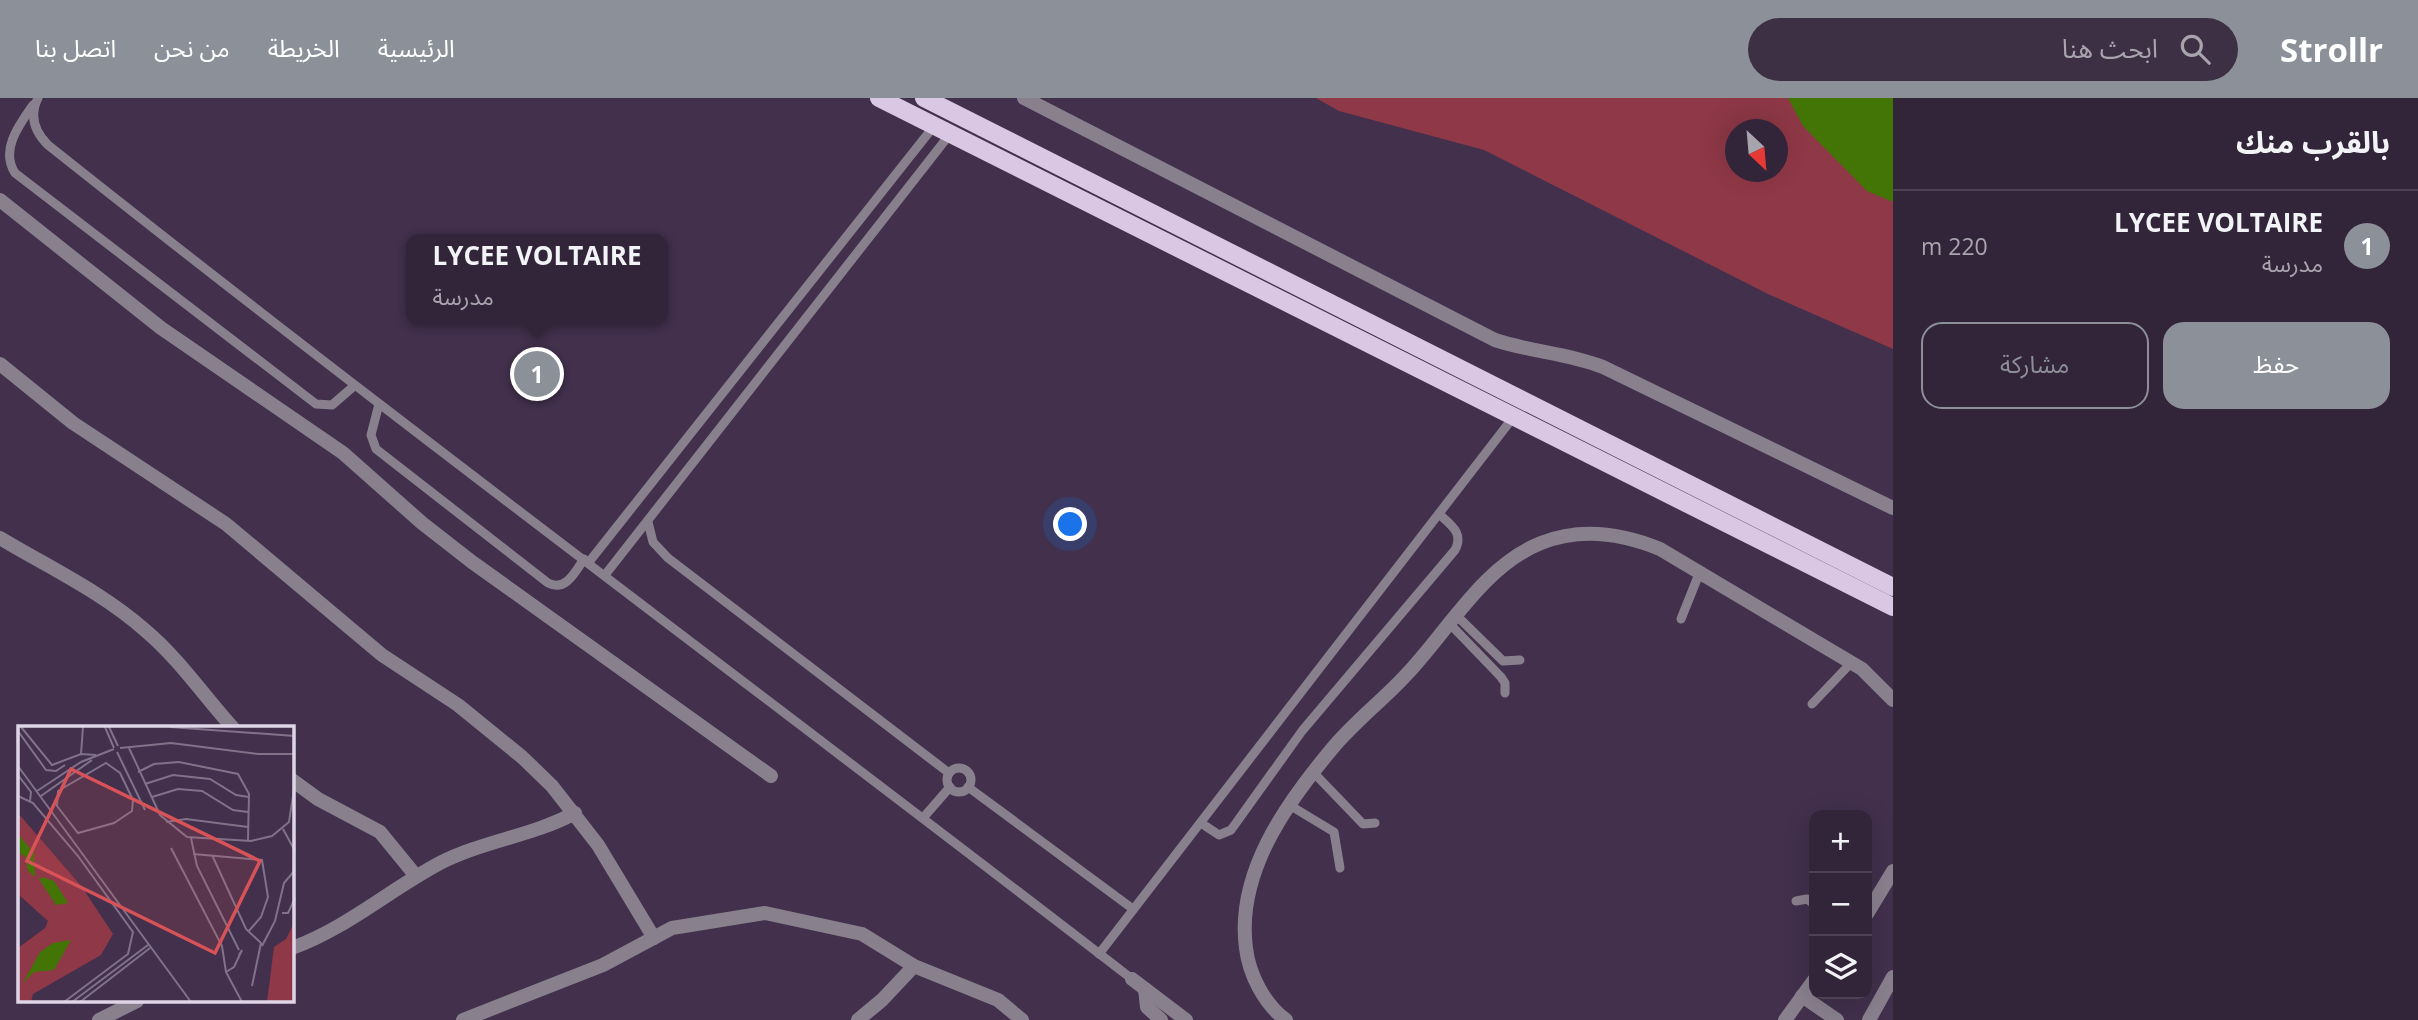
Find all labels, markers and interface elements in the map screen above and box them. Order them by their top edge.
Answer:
search box [1748,18,2238,81]
text: Strollr [2280,27,2383,72]
text: ابحث هنا [2062,30,2158,66]
icon: search [2176,30,2214,68]
text: اتصل بنا [35,31,116,64]
text: من نحن [154,31,230,64]
text: الخريطة [268,31,340,64]
text: الرئيسية [378,31,455,64]
north arrow [1725,119,1788,182]
text: بالقرب منك [2236,121,2390,162]
text: LYCEE VOLTAIRE [2114,204,2323,240]
text: 220 m [1921,230,1988,262]
text: 1 [2360,230,2374,262]
popup [406,234,668,325]
text: LYCEE VOLTAIRE [433,237,641,273]
text: مدرسة [2262,247,2323,279]
text: مدرسة [433,280,494,312]
button: مشاركة [1921,322,2149,409]
button: حفظ [2163,322,2390,409]
pin: 1 [514,348,560,400]
your location [1053,507,1087,541]
inset map [18,726,294,1002]
map controls [1809,810,1872,999]
button: + [1809,810,1872,873]
button: − [1809,873,1872,936]
button: layers [1809,936,1872,999]

